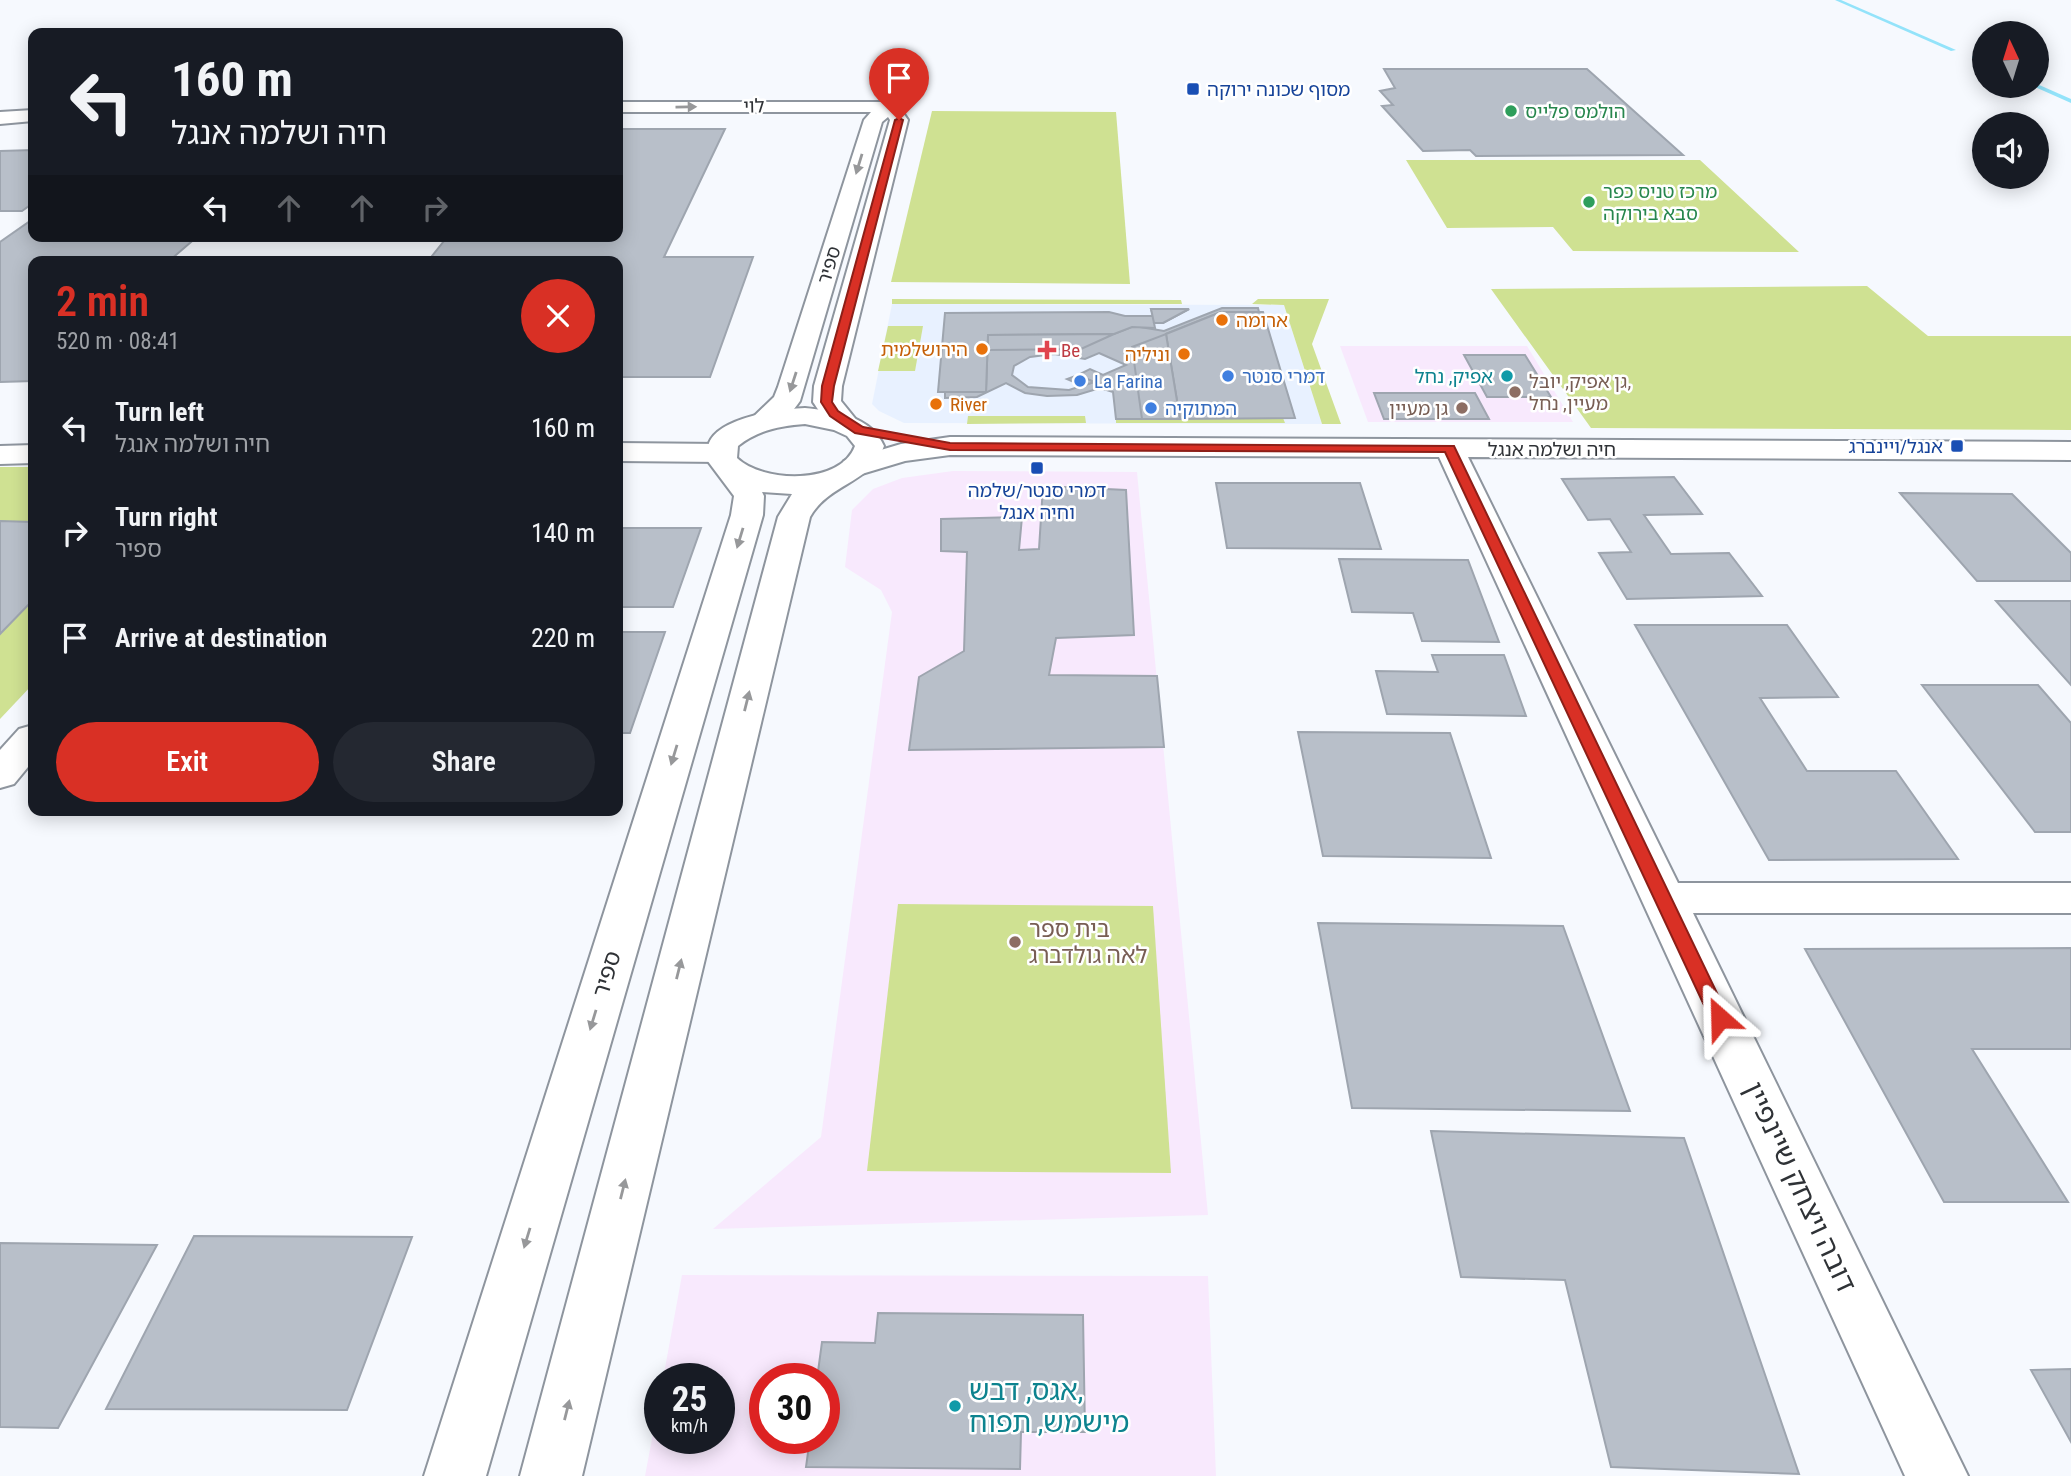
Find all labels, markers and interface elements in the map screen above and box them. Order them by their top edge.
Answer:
north arrow [1972,21,2049,98]
map controls [1972,21,2049,189]
pin [869,48,929,120]
text: 160 m [171,51,293,108]
icon: left [56,56,147,147]
icon: arrive [880,59,918,97]
place label: מסוף שכונה ירוקה [1207,78,1350,101]
marker: מסוף שכונה ירוקה [1185,81,1201,97]
street label: לוי [743,94,765,118]
place label: הולמס פלייס [1525,100,1626,123]
one-way arrow [675,101,697,113]
marker: הולמס פלייס [1503,103,1519,119]
button: sound [1972,112,2049,189]
text: חיה ושלמה אנגל [171,114,387,152]
one-way arrow [854,154,864,175]
place label: מרכז טניס כפר סבא בירוקה [1603,180,1717,225]
icon: left [197,189,235,227]
icon: ahead [270,189,308,227]
icon: ahead [343,189,381,227]
icon: right [416,189,454,227]
marker: מרכז טניס כפר סבא בירוקה [1581,194,1597,210]
street label: ספיר [812,243,846,287]
text: 2 min [56,277,149,326]
button: close [521,279,595,353]
place label: ארומה [1236,309,1288,332]
marker: ארומה [1214,312,1230,328]
text: 520 m · 08:41 [56,328,180,355]
place label: הירושלמית [881,338,968,361]
place label: Be [1061,339,1080,362]
marker: הירושלמית [974,341,990,357]
marker: Be [1039,342,1055,358]
place label: וניליה [1125,343,1170,366]
marker: וניליה [1176,346,1192,362]
place label: דמרי סנטר [1242,365,1325,388]
place label: אפיק, נחל [1415,365,1493,388]
marker: דמרי סנטר [1220,368,1236,384]
marker: אפיק, נחל [1499,368,1515,384]
place label: La Farina [1094,370,1163,393]
place label: גן אפיק, יובל, מעיין, נחל [1529,370,1631,415]
one-way arrow [787,372,798,393]
marker: La Farina [1072,373,1088,389]
marker: גן אפיק, יובל, מעיין, נחל [1507,384,1523,400]
place label: River [950,393,987,416]
marker: River [928,396,944,412]
text: Turn left [115,397,204,427]
place label: המתוקיה [1165,397,1237,420]
place label: גן מעיין [1389,397,1448,420]
marker: המתוקיה [1143,400,1159,416]
marker: גן מעיין [1454,400,1470,416]
icon: left [56,409,94,447]
text: 160 m [531,413,595,443]
text: חיה ושלמה אנגל [115,431,270,458]
place label: אנגל/ויינברג [1848,435,1943,458]
street label: חיה ושלמה אנגל [1488,438,1616,461]
marker: אנגל/ויינברג [1949,438,1965,454]
marker: דמרי סנטר/שלמה וחיה אנגל [1029,460,1045,476]
place label: דמרי סנטר/שלמה וחיה אנגל [968,479,1106,524]
text: Turn right [115,502,217,532]
icon: right [56,514,94,552]
text: 140 m [531,518,595,548]
one-way arrow [734,527,744,548]
text: ספיר [115,536,162,563]
icon: arrive [56,619,94,657]
text: Arrive at destination [115,623,327,653]
text: 220 m [531,623,595,653]
one-way arrow [742,690,753,712]
button: Exit [56,722,319,802]
button: Share [333,722,595,802]
one-way arrow [668,745,678,766]
place label: בית ספר לאה גולדברג [1029,916,1148,969]
marker: בית ספר לאה גולדברג [1007,934,1023,950]
street label: ספיר [587,948,627,1000]
one-way arrow [674,958,685,980]
position arrow [1683,981,1757,1055]
one-way arrow [588,1010,598,1031]
street label: דובה ויצחק שיינפיין [1737,1077,1863,1297]
one-way arrow [618,1178,629,1200]
one-way arrow [521,1227,532,1248]
speed limit sign: 30 [749,1363,840,1454]
place label: אגס, דבש, מישמש, תפוח [969,1374,1129,1439]
text: 25 [672,1379,707,1420]
marker: אגס, דבש, מישמש, תפוח [947,1398,963,1414]
one-way arrow [562,1399,573,1421]
text: km/h [671,1415,708,1436]

